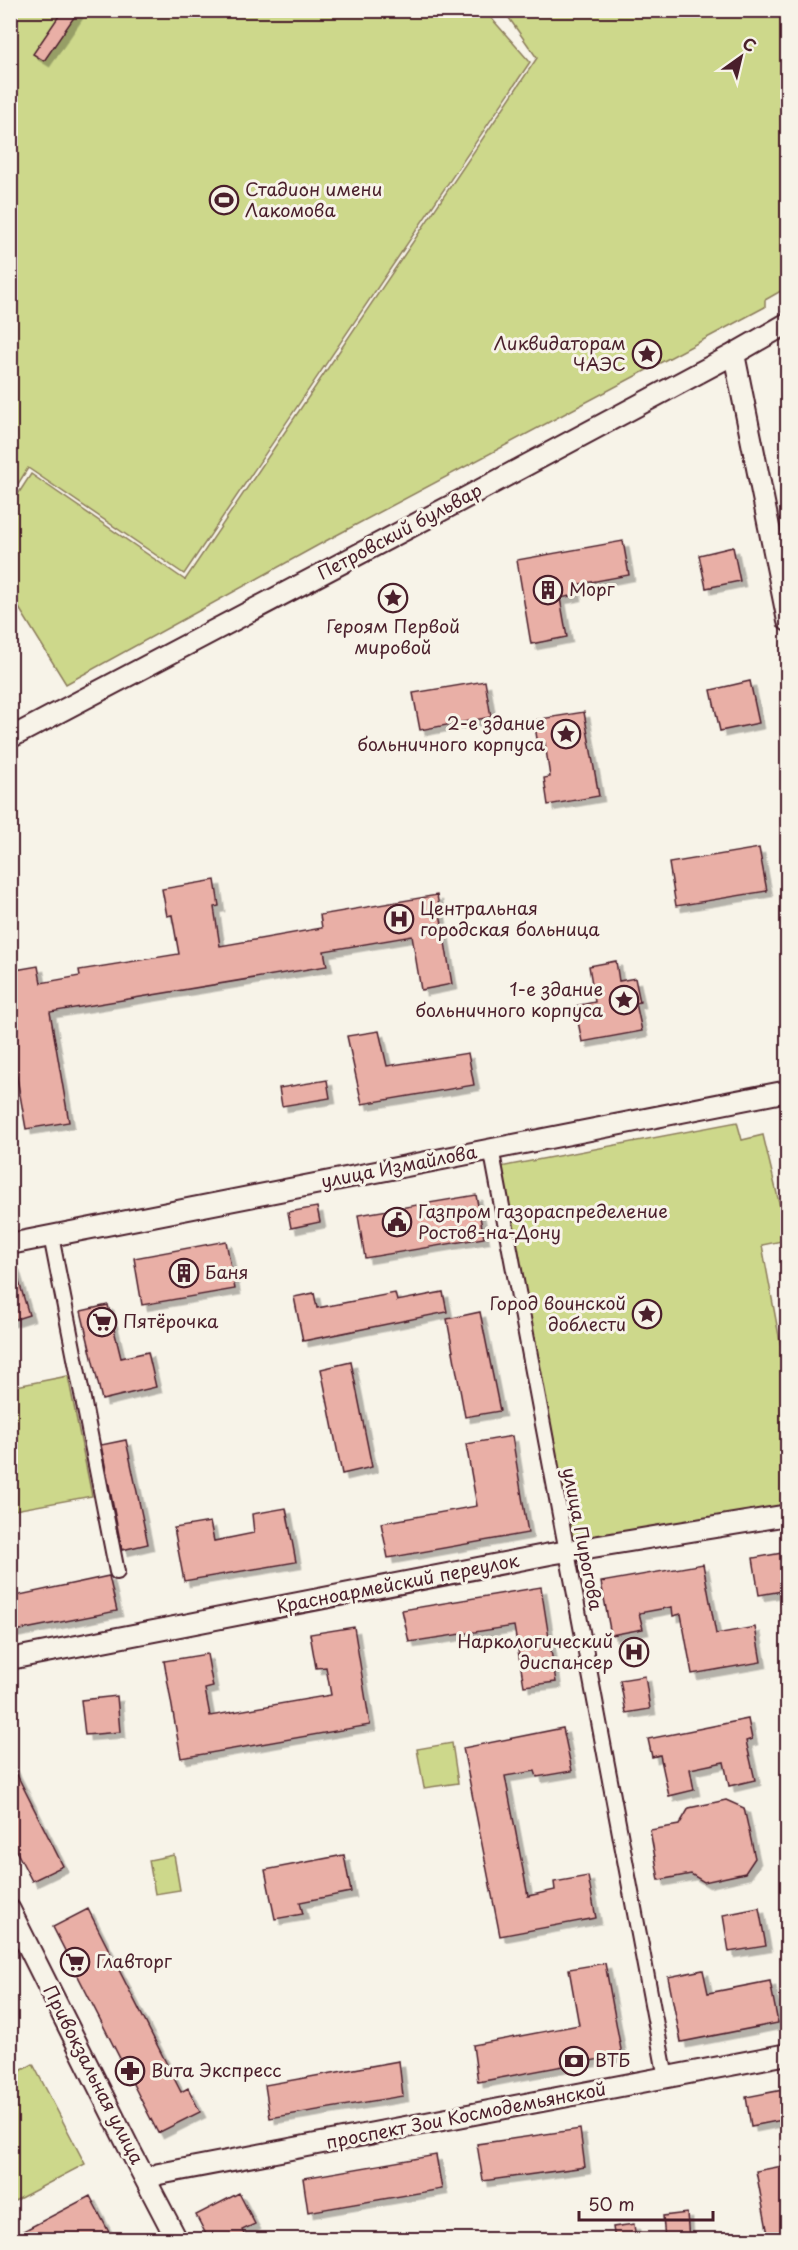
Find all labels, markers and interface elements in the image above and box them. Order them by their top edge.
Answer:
north arrow [711,27,771,87]
text: С [738,30,762,57]
place label: Стадион имени Лакомова [245,175,382,223]
sports icon: Стадион имени Лакомова [208,184,240,216]
place label: Ликвидаторам ЧАЭС [494,329,626,377]
place icon: Ликвидаторам ЧАЭС [631,338,663,370]
street label: Петровский бульвар [312,476,486,586]
building icon: Морг [532,574,564,606]
place label: Морг [569,575,616,602]
place icon: Героям Первой мировой [377,582,409,614]
place label: Героям Первой мировой [326,612,460,660]
place label: 2-е здание больничного корпуса [357,709,546,757]
place icon: 2-е здание больничного корпуса [550,718,582,750]
place label: Центральная городская больница [420,894,600,942]
hospital icon: Центральная городская больница [383,903,415,935]
place label: 1-е здание больничного корпуса [415,975,604,1023]
place icon: 1-е здание больничного корпуса [608,984,640,1016]
street label: улица Измайлова [319,1137,480,1194]
place label: Газпром газораспределение Ростов-на-Дону [418,1197,668,1245]
public building icon: Газпром газораспределение Ростов-на-Дону [381,1206,413,1238]
building icon: Баня [168,1257,200,1289]
place label: Баня [205,1258,249,1285]
place label: Город воинской доблести [490,1289,626,1337]
place icon: Город воинской доблести [631,1298,663,1330]
supermarket icon: Пятёрочка [86,1306,118,1338]
place label: Пятёрочка [123,1307,219,1334]
street label: улица Пирогова [556,1465,611,1613]
street label: Красноармейский переулок [274,1546,521,1619]
place label: Наркологический диспансер [458,1627,613,1675]
hospital icon: Наркологический диспансер [618,1636,650,1668]
supermarket icon: Главторг [59,1946,91,1978]
place label: Главторг [96,1947,173,1974]
street label: Привокзальная улица [37,1980,152,2169]
bank icon: ВТБ [558,2045,590,2077]
place label: ВТБ [595,2046,630,2073]
pharmacy icon: Вита Экспресс [114,2055,146,2087]
place label: Вита Экспресс [151,2056,282,2083]
street label: проспект Зои Космодемьянской [323,2074,608,2155]
scale bar [579,2184,712,2222]
text: 50 m [588,2190,635,2217]

